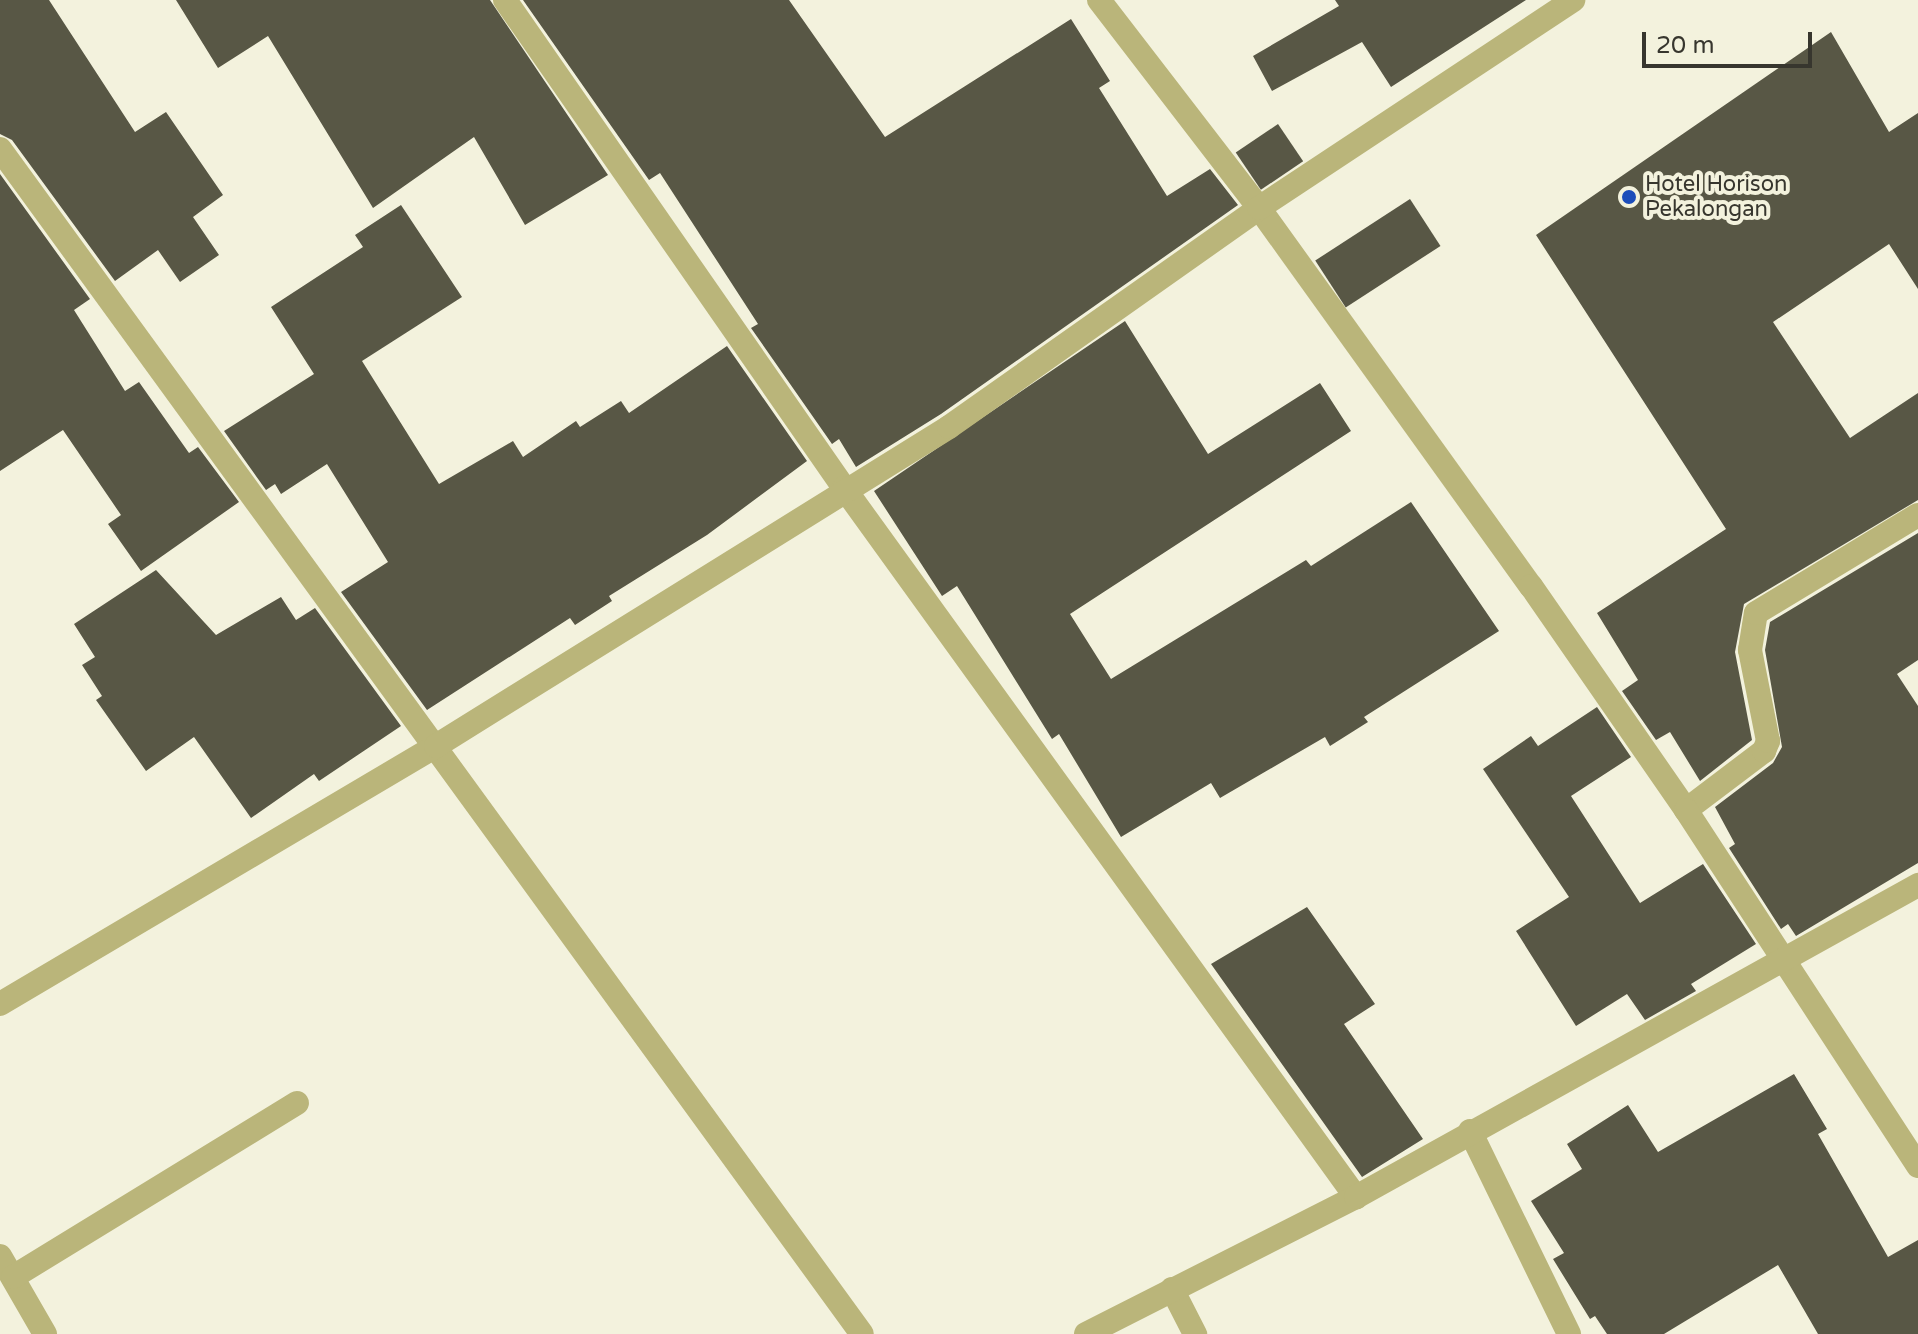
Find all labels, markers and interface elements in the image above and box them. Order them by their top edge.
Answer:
scale bar [1646,16,1816,66]
text: 20 m [1656,31,1714,60]
place label: Hotel Horison Pekalongan [1645,171,1787,222]
marker: Hotel Horison Pekalongan [1620,188,1638,206]

